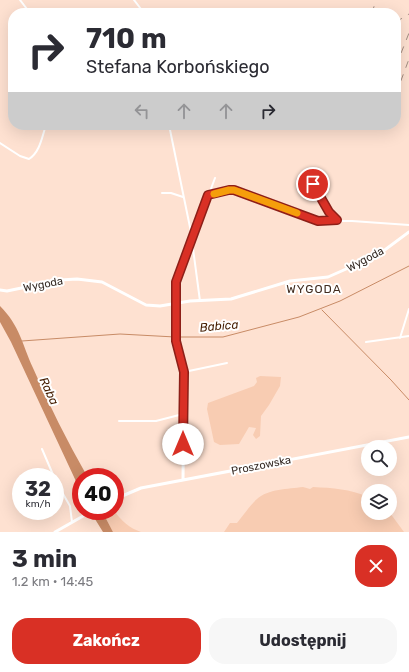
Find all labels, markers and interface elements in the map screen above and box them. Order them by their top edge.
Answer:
text: 710 m [86,22,167,55]
icon: right [20,24,72,76]
text: Stefana Korbońskiego [86,56,270,78]
icon: left [131,100,153,122]
icon: ahead [173,100,195,122]
icon: ahead [215,100,237,122]
icon: right [257,100,279,122]
pin [296,167,330,201]
icon: arrive [302,173,324,195]
street label: Wygoda [344,244,386,275]
street label: Wygoda [22,274,64,295]
district label: WYGODA [286,282,342,296]
water label: Babica [199,317,239,335]
water label: Raba [37,375,61,407]
position arrow [162,423,204,465]
map controls [361,440,397,520]
button: search [361,440,397,476]
street label: Proszowska [230,453,292,478]
speed limit sign: 40 [72,468,124,520]
text: 32 [25,477,51,501]
button: layers [361,484,397,520]
text: km/h [26,498,50,510]
text: 3 min [12,545,77,573]
button: close [355,545,397,587]
text: 1.2 km · 14:45 [12,574,93,589]
button: Zakończ [12,618,201,664]
button: Udostępnij [209,618,397,664]

